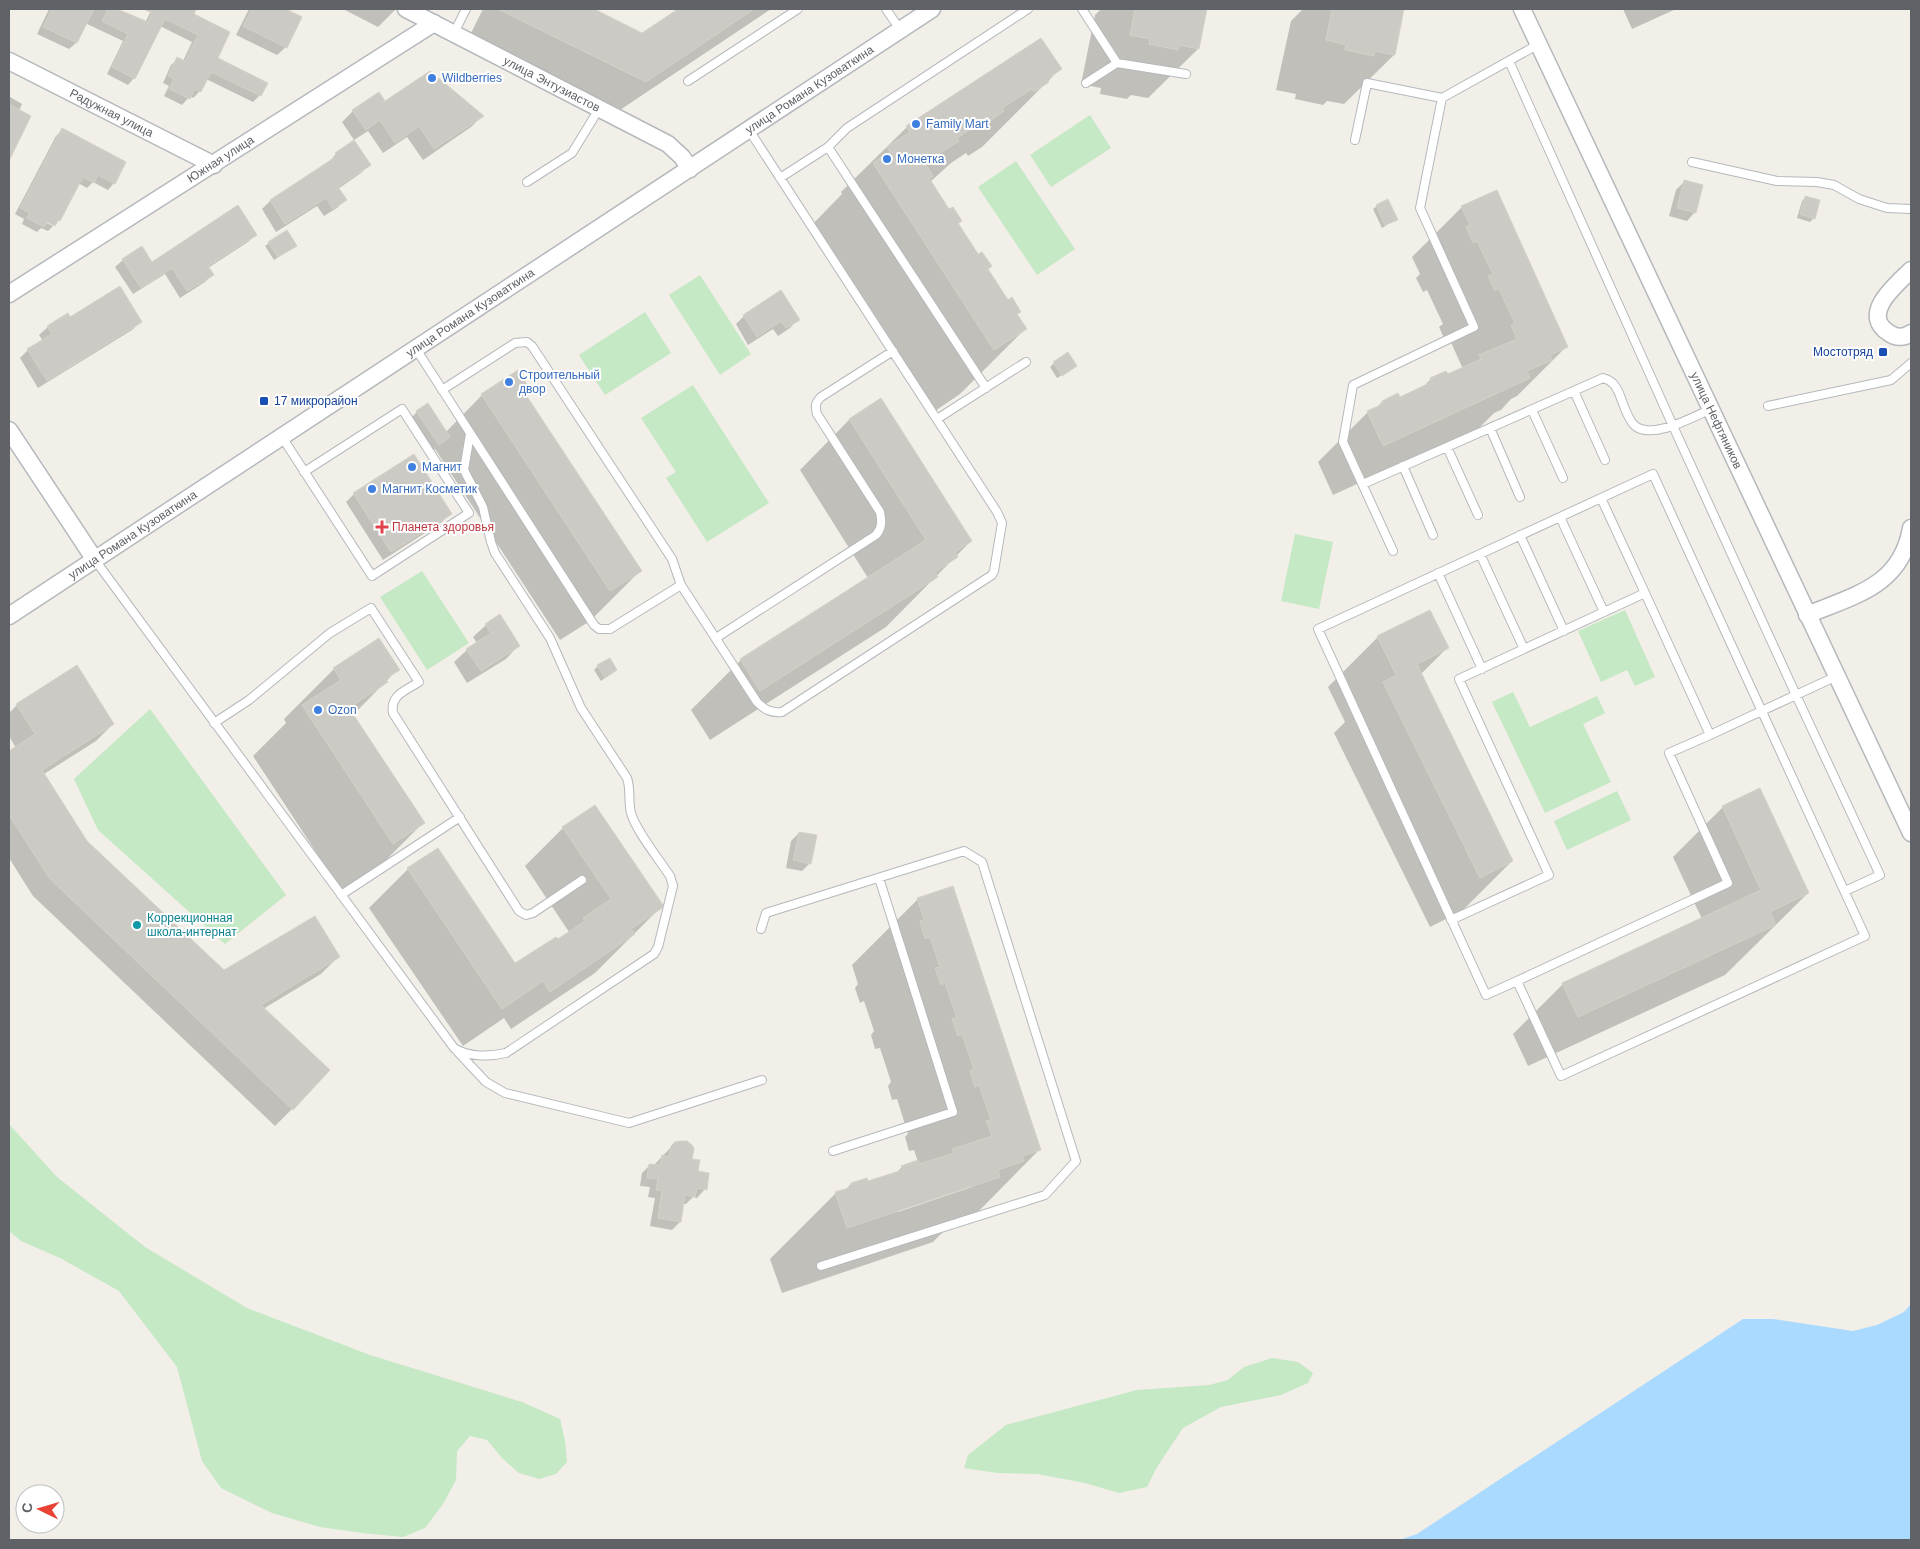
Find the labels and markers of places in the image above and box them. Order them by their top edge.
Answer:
place label: Wildberries [442,71,502,85]
marker: Wildberries [426,72,438,84]
place label: Family Mart [926,117,989,131]
marker: Family Mart [910,118,922,130]
place label: Монетка [897,152,945,166]
marker: Монетка [881,153,893,165]
place label: Мостотряд [1813,345,1873,359]
marker: Мостотряд [1877,346,1889,358]
place label: Строительный двор [519,368,600,396]
marker: Строительный двор [503,376,515,388]
place label: 17 микрорайон [274,394,358,408]
marker: 17 микрорайон [258,395,270,407]
place label: Магнит [422,460,463,474]
marker: Магнит [406,461,418,473]
place label: Магнит Косметик [382,482,478,496]
marker: Магнит Косметик [366,483,378,495]
place label: Планета здоровья [392,520,494,534]
marker: Планета здоровья [376,521,388,533]
place label: Ozon [328,703,357,717]
marker: Ozon [312,704,324,716]
place label: Коррекционная школа-интернат [147,911,237,939]
marker: Коррекционная школа-интернат [131,919,143,931]

